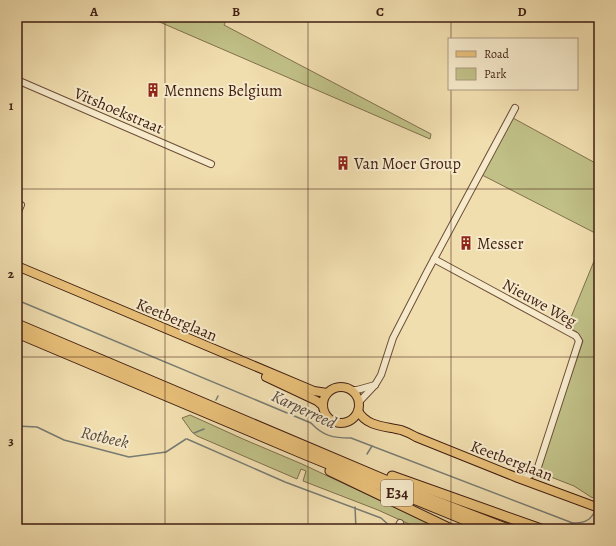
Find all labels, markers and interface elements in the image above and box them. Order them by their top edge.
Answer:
text: A [89,3,99,20]
text: B [232,3,240,20]
text: C [376,3,384,20]
text: D [517,3,527,20]
legend [448,38,578,90]
text: Road [484,46,510,62]
text: Park [484,66,507,82]
place label: Mennens Belgium [164,80,282,102]
street label: Vitshoekstraat [70,82,167,140]
building icon: Mennens Belgium [145,82,161,98]
text: 1 [9,97,14,114]
place label: Van Moer Group [353,153,461,175]
building icon: Van Moer Group [335,155,351,171]
place label: Messer [477,233,524,255]
building icon: Messer [458,235,474,251]
text: 2 [8,265,15,282]
street label: Nieuwe Weg [498,273,581,332]
street label: Keetberglaan [133,293,221,347]
water label: Karperreed [268,384,340,435]
water label: Rotbeek [79,421,132,454]
text: 3 [8,432,14,449]
street label: Keetberglaan [467,435,556,487]
road number: E34 [381,480,413,506]

